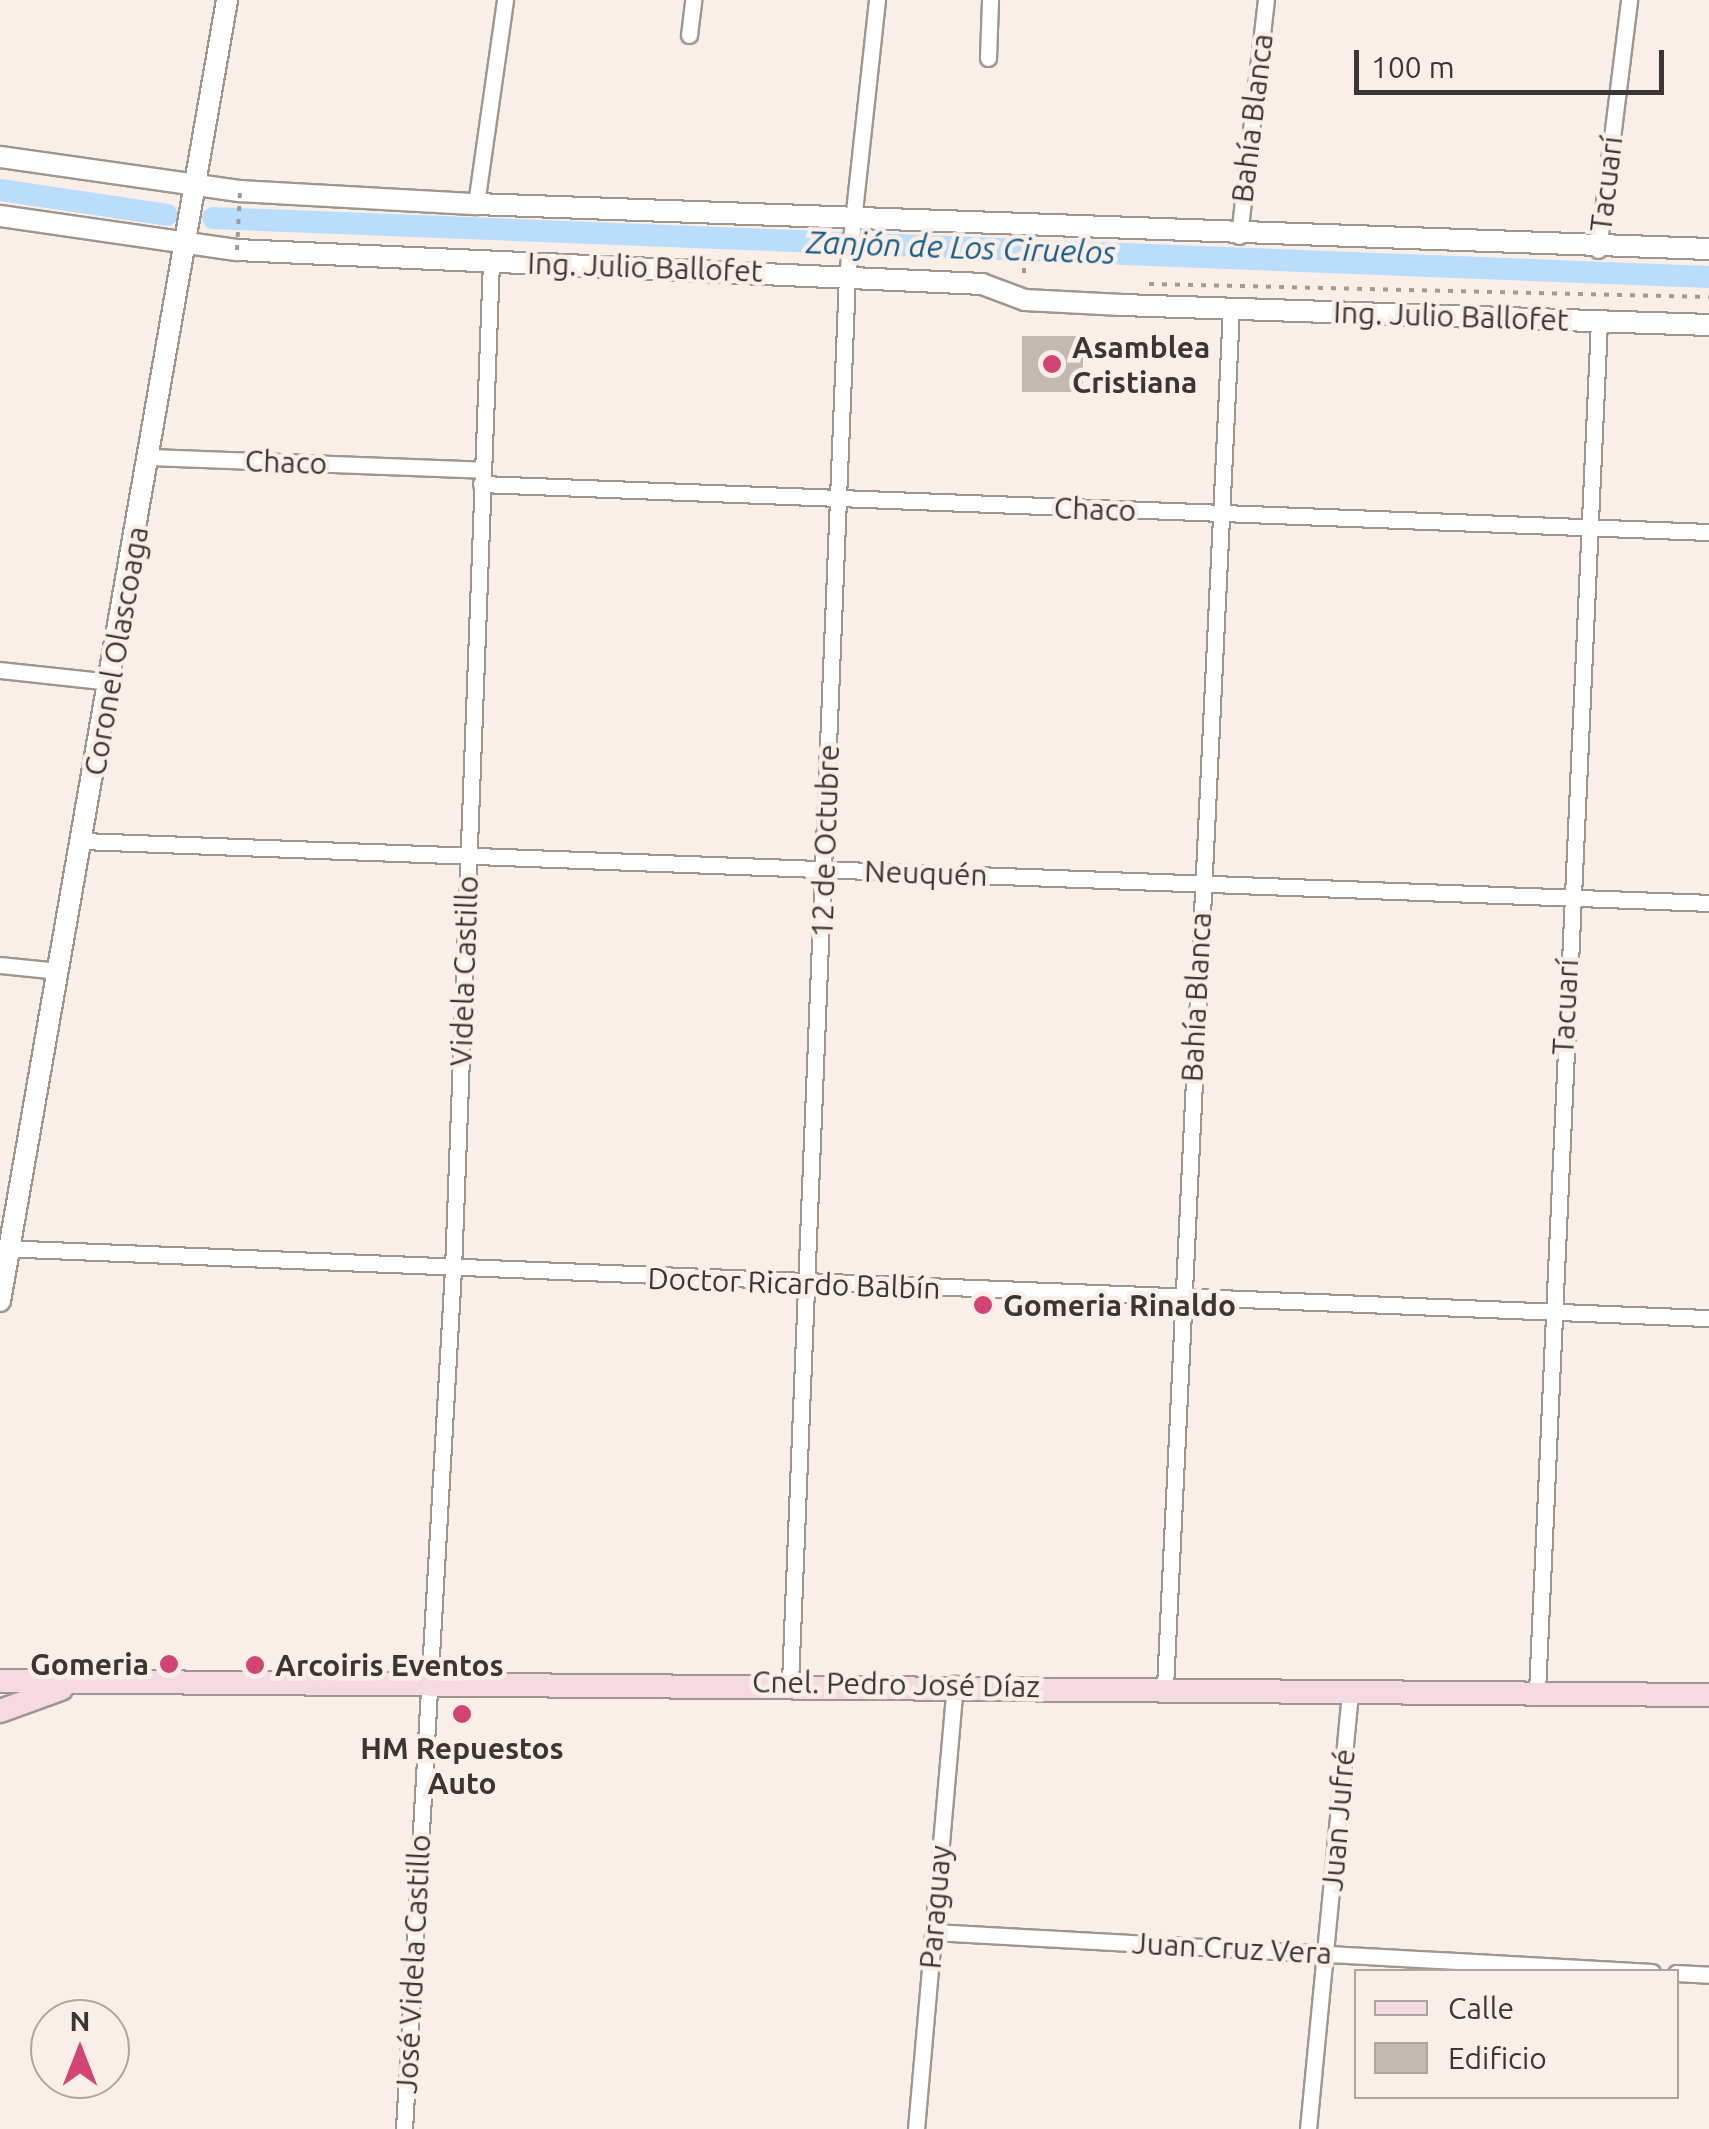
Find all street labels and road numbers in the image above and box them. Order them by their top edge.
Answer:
street label: Bahía Blanca [1224,31,1280,205]
street label: Tacuarí [1582,134,1630,234]
street label: Ing. Julio Ballofet [527,245,763,289]
street label: Ing. Julio Ballofet [1333,294,1569,338]
street label: Chaco [244,443,328,481]
street label: Chaco [1053,490,1137,528]
street label: Coronel Olascoaga [76,524,156,778]
street label: 12 de Octubre [804,744,846,938]
street label: Neuquén [864,853,988,893]
street label: Videla Castillo [443,875,485,1067]
street label: Bahía Blanca [1174,911,1218,1083]
street label: Tacuarí [1545,958,1585,1056]
street label: Doctor Ricardo Balbín [647,1260,941,1306]
street label: Cnel. Pedro José Díaz [752,1663,1040,1705]
street label: Juan Jufré [1314,1747,1362,1893]
street label: José Videla Castillo [388,1833,438,2095]
street label: Paraguay [912,1844,958,1970]
street label: Juan Cruz Vera [1131,1925,1333,1971]

